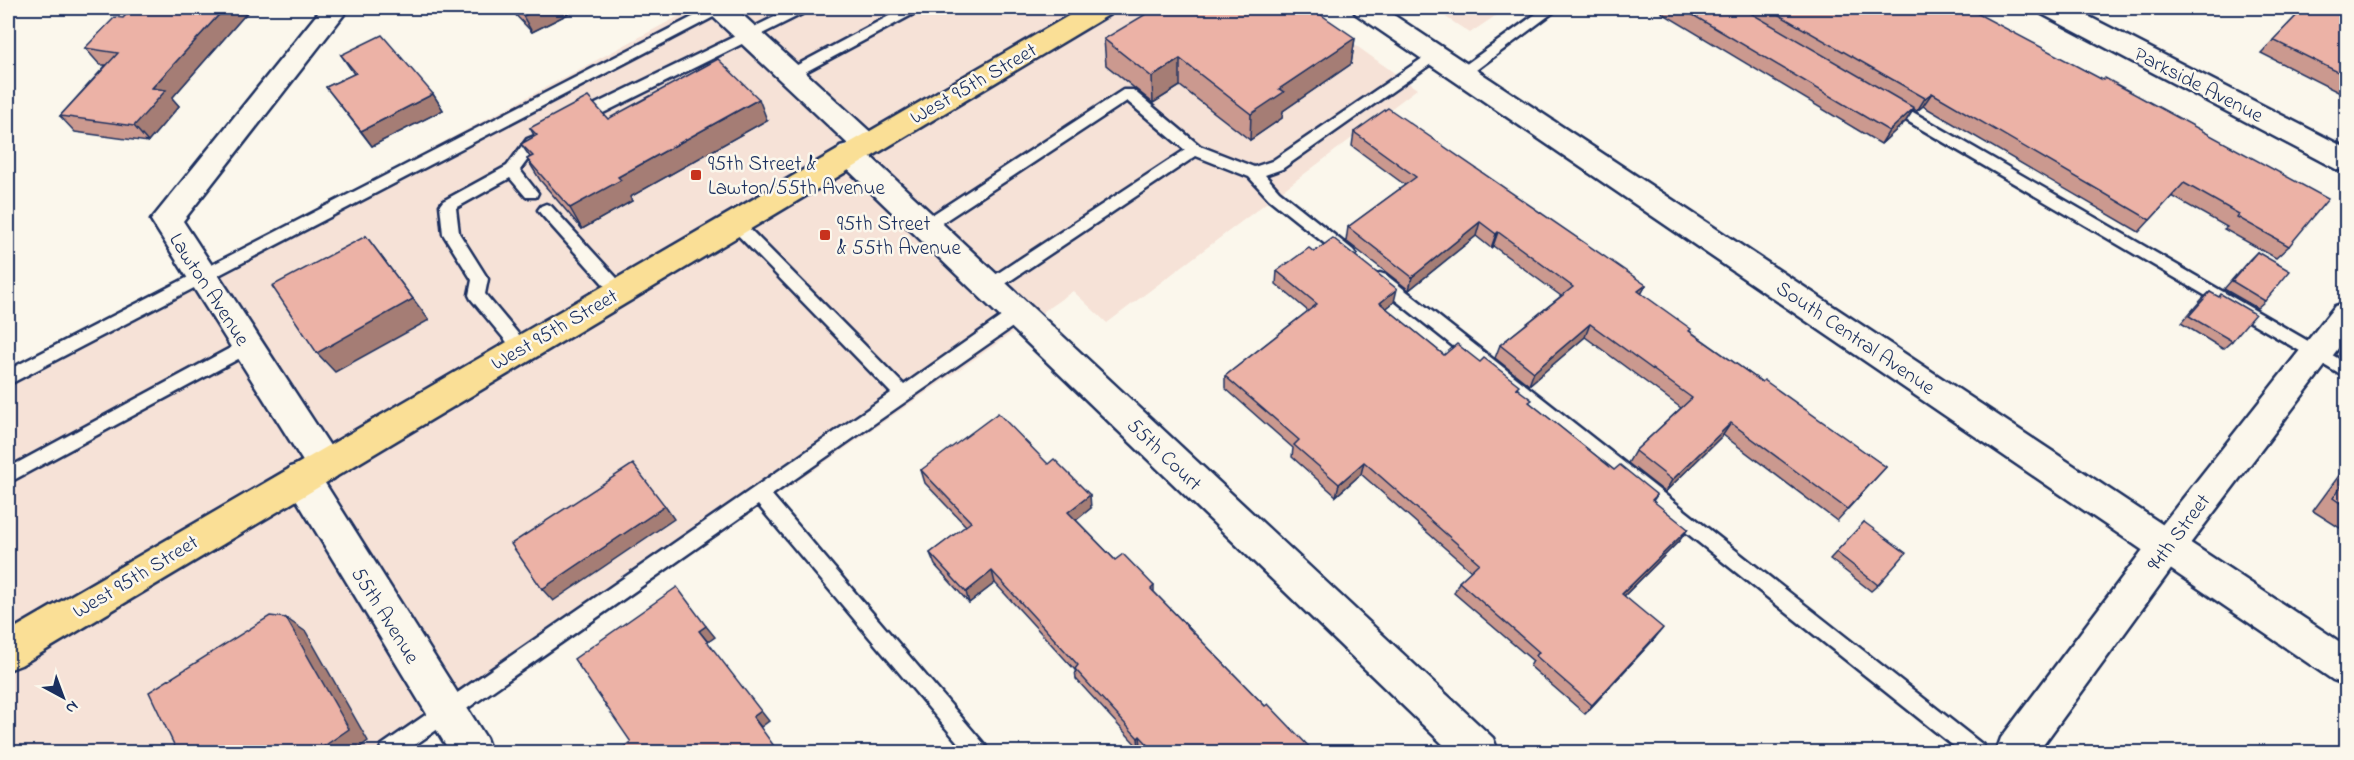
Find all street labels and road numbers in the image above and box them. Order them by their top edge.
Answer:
street label: West 95th Street [905,36,1043,133]
street label: Parkside Avenue [2128,40,2269,132]
street label: Lawton Avenue [161,228,256,353]
street label: South Central Avenue [1769,274,1941,404]
street label: West 95th Street [486,282,624,379]
street label: 55th Court [1119,412,1208,499]
street label: 94th Street [2140,488,2219,578]
street label: West 95th Street [67,528,205,627]
street label: 55th Avenue [343,562,426,671]

